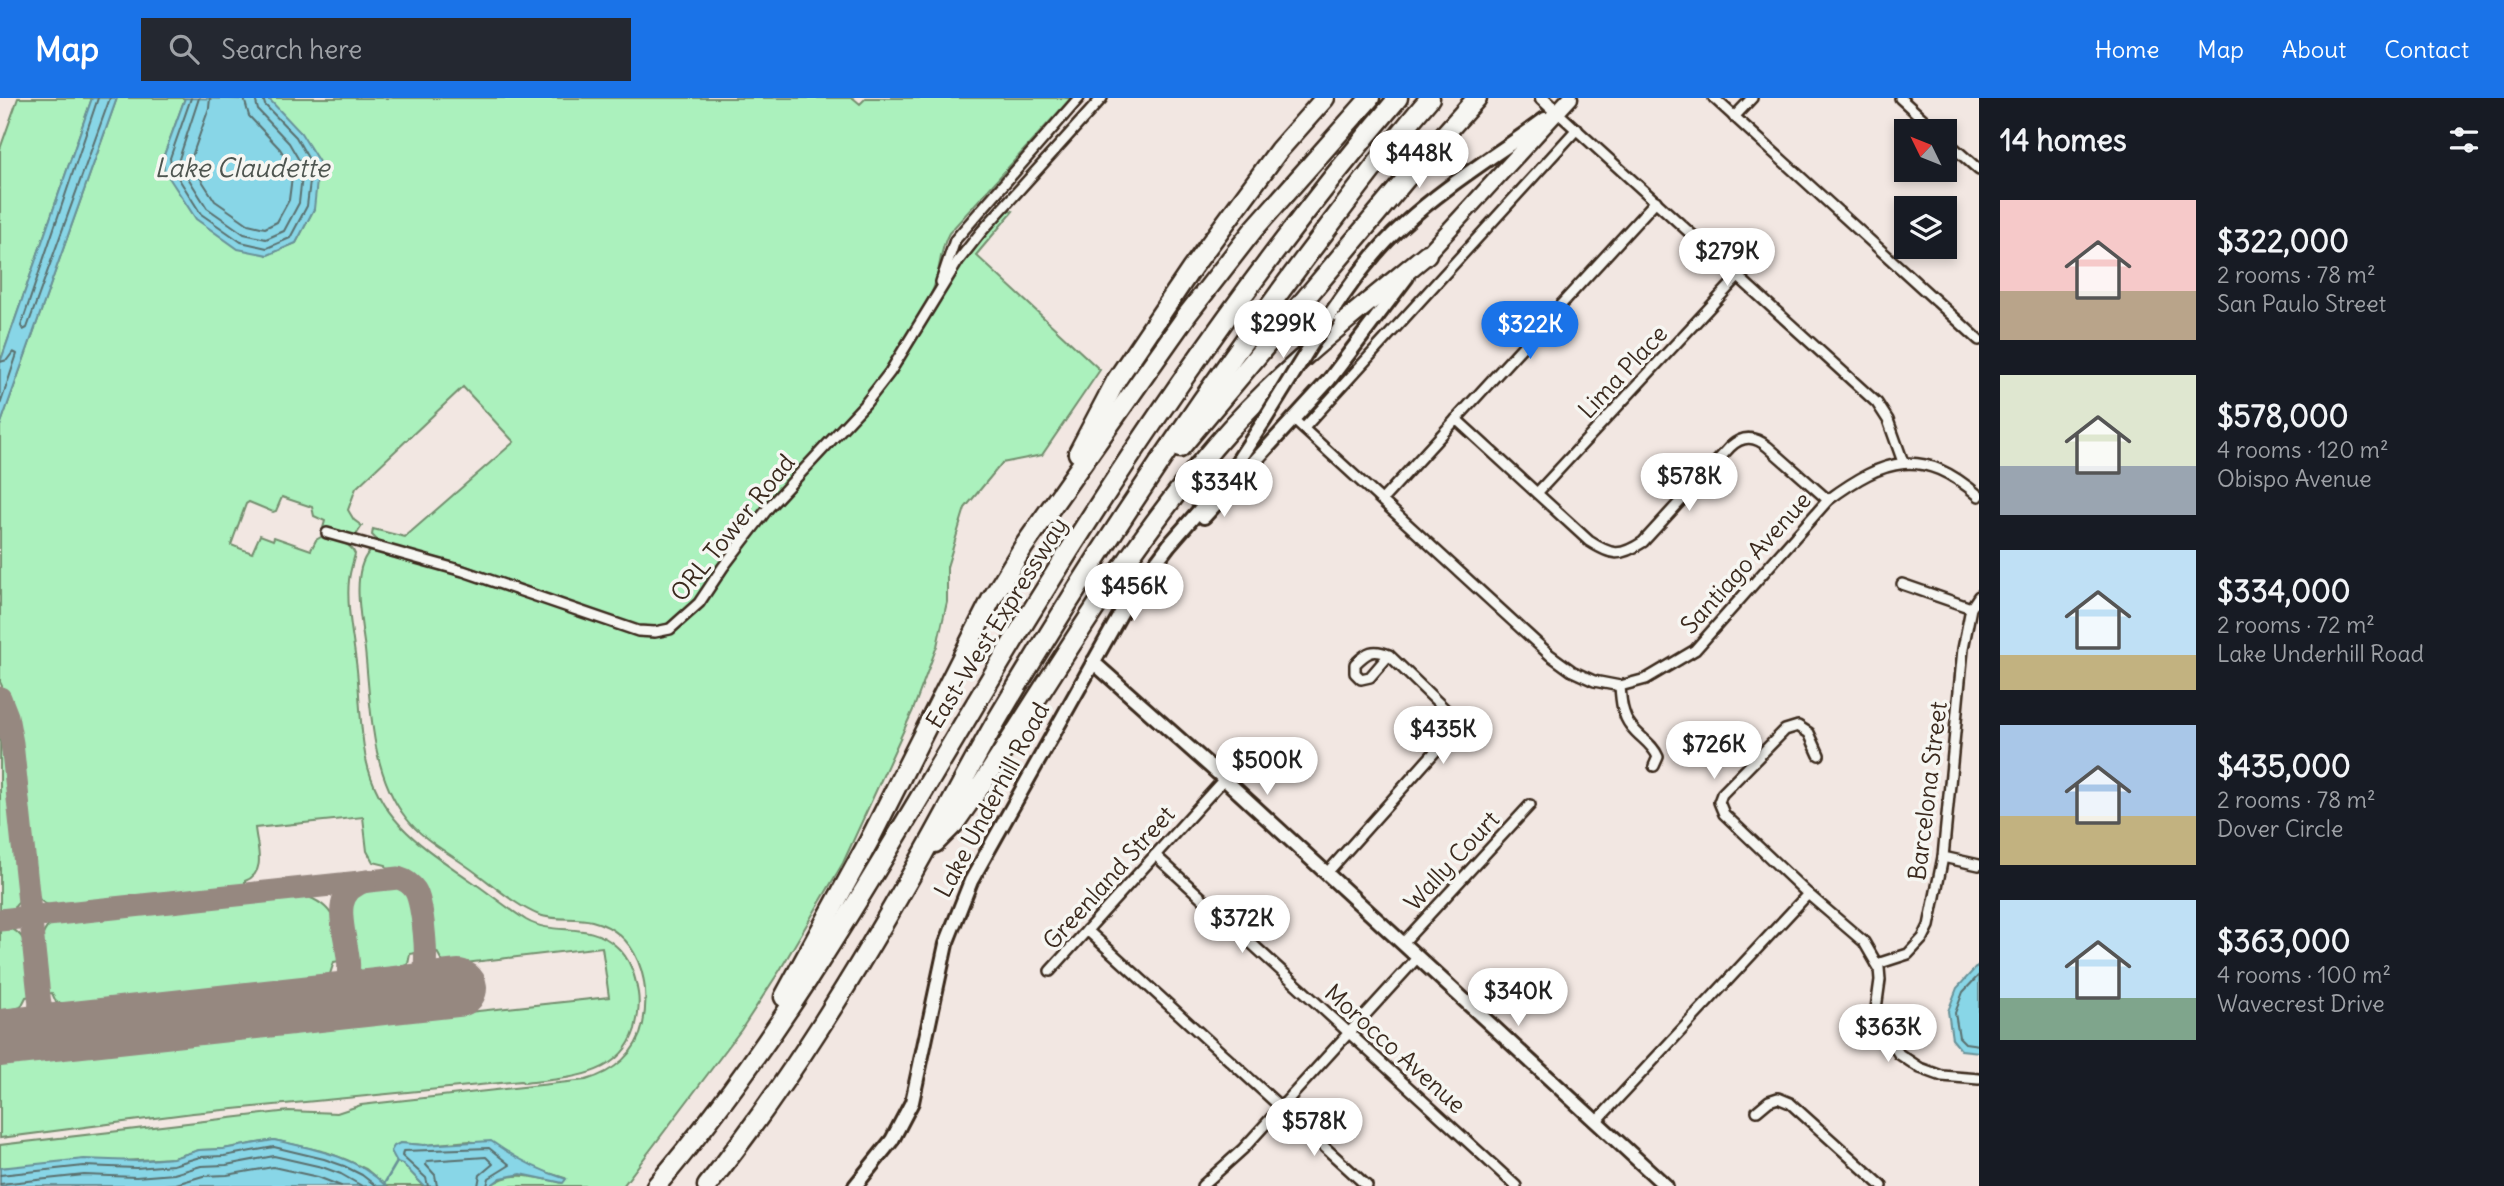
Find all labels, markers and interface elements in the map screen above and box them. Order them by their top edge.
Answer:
search box [141,18,631,81]
text: Map [35,28,99,70]
icon: search [165,30,203,68]
text: Search here [221,33,362,66]
text: Home [2095,34,2159,64]
text: Map [2197,34,2244,64]
text: About [2282,34,2346,64]
text: Contact [2384,34,2469,64]
north arrow [1894,119,1956,182]
map controls [1894,119,1957,259]
text: 14 homes [2000,121,2127,159]
icon: filters [2445,121,2483,159]
pin: $448K [1370,130,1468,190]
text: $448K [1386,138,1452,167]
water label: Lake Claudette [154,151,332,184]
button: layers [1894,196,1957,259]
text: $322,000 [2217,222,2349,260]
pin: $279K [1678,228,1776,288]
icon: home [2056,228,2140,312]
text: $279K [1695,236,1759,265]
text: 2 rooms · 78 m² [2217,260,2376,289]
text: San Paulo Street [2217,289,2386,318]
pin: $299K [1234,300,1332,360]
pin: $322K [1481,302,1579,361]
text: $299K [1250,308,1316,337]
text: $322K [1497,309,1563,338]
street label: Lima Place [1571,318,1673,424]
text: $578,000 [2217,397,2348,435]
icon: home [2056,403,2140,487]
text: 4 rooms · 120 m² [2217,435,2389,464]
street label: ORL Tower Road [664,448,801,607]
pin: $578K [1640,454,1738,513]
pin: $334K [1175,460,1273,519]
text: $578K [1657,461,1721,490]
text: Obispo Avenue [2217,464,2372,493]
text: $334K [1191,467,1257,496]
street label: Santiago Avenue [1674,485,1817,640]
street label: East-West Expressway [919,511,1073,734]
pin: $456K [1085,564,1183,623]
text: $456K [1101,571,1167,600]
text: $334,000 [2217,572,2351,610]
icon: home [2056,578,2140,662]
text: 2 rooms · 72 m² [2217,610,2375,639]
text: Lake Underhill Road [2217,639,2424,668]
street label: Lake Underhill Road [927,697,1055,902]
street label: Barcelona Street [1901,700,1953,882]
pin: $435K [1394,706,1492,766]
text: $435K [1410,714,1476,743]
pin: $726K [1665,722,1763,781]
text: $726K [1682,729,1746,758]
pin: $500K [1218,738,1316,797]
text: $500K [1232,745,1302,774]
text: $435,000 [2217,747,2351,785]
icon: home [2056,753,2140,837]
text: 2 rooms · 78 m² [2217,785,2376,814]
street label: Greenland Street [1036,799,1181,955]
street label: Wally Court [1397,804,1505,917]
text: Dover Circle [2217,814,2343,843]
pin: $372K [1193,896,1291,955]
text: $372K [1210,903,1274,932]
text: $363,000 [2217,922,2351,960]
icon: home [2056,928,2140,1012]
text: 4 rooms · 100 m² [2217,960,2391,989]
pin: $340K [1469,968,1567,1028]
text: $340K [1484,976,1552,1005]
street label: Morocco Avenue [1319,977,1472,1119]
text: Wavecrest Drive [2217,989,2385,1018]
pin: $363K [1839,1004,1937,1064]
text: $363K [1855,1012,1921,1041]
pin: $578K [1265,1098,1363,1158]
text: $578K [1282,1106,1346,1135]

